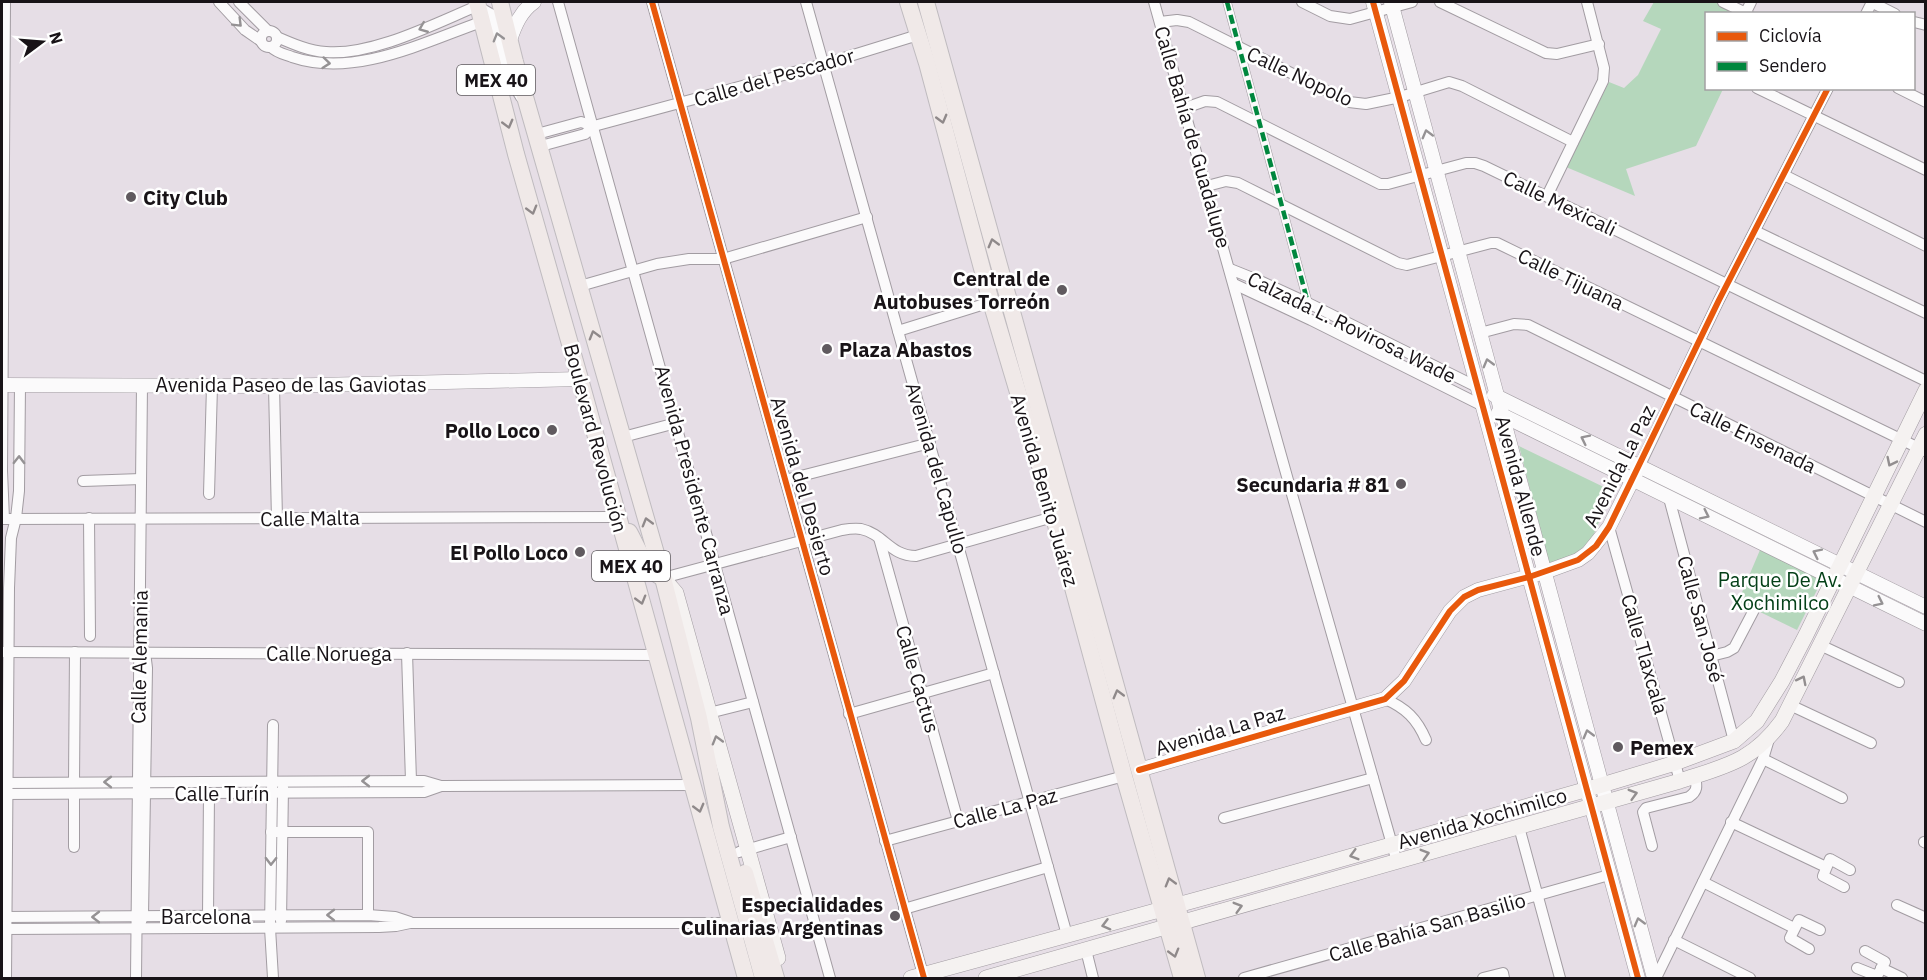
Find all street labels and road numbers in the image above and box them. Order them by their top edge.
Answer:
street label: Calle Bahía de Guadalupe [1148,23,1238,251]
street label: Calle Nopolo [1242,40,1358,112]
street label: Calle del Pescador [691,41,857,113]
road number: MEX 40 [457,65,535,95]
street label: Calle Mexicali [1499,164,1621,242]
street label: Calle Tijuana [1513,242,1629,317]
street label: Calzada L. Rovirosa Wade [1243,265,1461,389]
street label: Boulevard Revolución [558,341,634,535]
street label: Avenida Presidente Carranza [649,362,741,618]
street label: Avenida Paseo de las Gaviotas [155,371,427,398]
street label: Avenida del Capullo [900,379,974,557]
street label: Avenida Benito Juárez [1005,390,1085,590]
street label: Avenida del Desierto [765,393,841,579]
street label: Calle Ensenada [1685,395,1821,479]
street label: Avenida La Paz [1577,400,1661,532]
street label: Avenida Allende [1489,412,1553,560]
street label: Calle Malta [260,504,360,532]
road number: MEX 40 [592,551,670,581]
street label: Calle San José [1671,553,1731,685]
street label: Calle Alemania [124,589,154,724]
street label: Calle Tlaxcala [1615,591,1675,718]
street label: Calle Cactus [890,622,946,736]
street label: Calle Noruega [266,640,392,667]
street label: Avenida La Paz [1152,699,1288,761]
street label: Calle Turín [174,780,270,807]
street label: Calle La Paz [950,781,1060,835]
street label: Avenida Xochimilco [1394,781,1570,855]
street label: Calle Bahía San Basilio [1325,886,1529,968]
street label: Barcelona [161,903,252,930]

